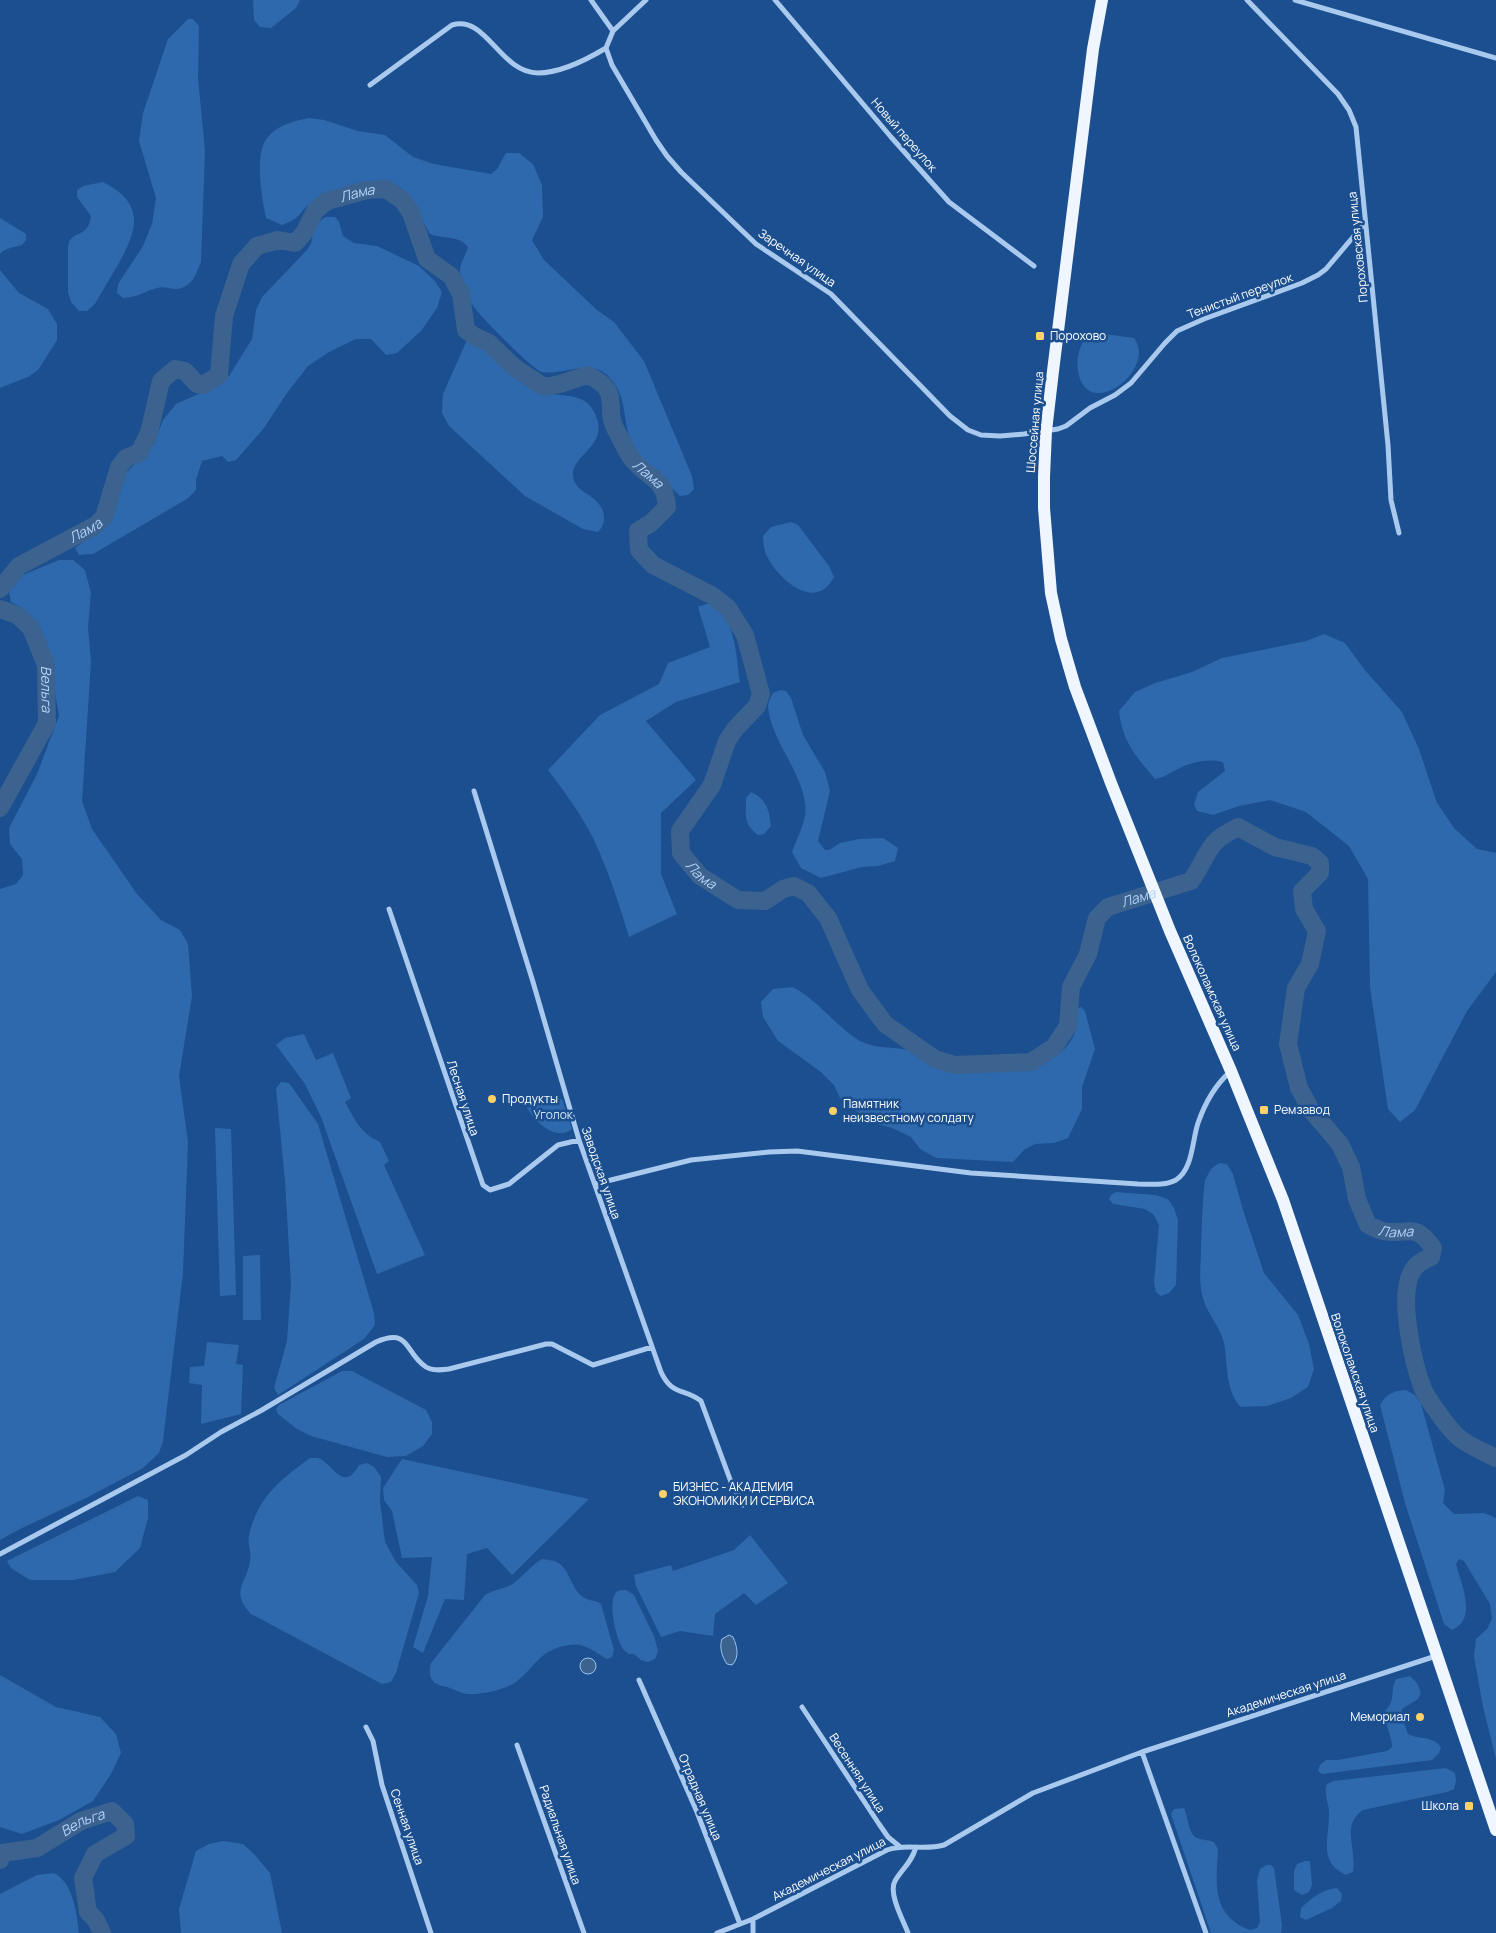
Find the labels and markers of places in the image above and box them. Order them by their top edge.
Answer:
place label: Порохово [1050,327,1106,344]
marker: Порохово [1034,330,1046,342]
place label: Продукты [502,1090,558,1107]
marker: Продукты [486,1093,498,1105]
place label: Памятник неизвестному солдату [843,1095,975,1126]
place label: Ремзавод [1274,1101,1330,1118]
marker: Ремзавод [1258,1104,1270,1116]
marker: Памятник неизвестному солдату [827,1105,839,1117]
place label: БИЗНЕС - АКАДЕМИЯ ЭКОНОМИКИ И СЕРВИСА [673,1478,815,1509]
marker: БИЗНЕС - АКАДЕМИЯ ЭКОНОМИКИ И СЕРВИСА [657,1488,669,1500]
place label: Мемориал [1350,1708,1410,1725]
marker: Мемориал [1414,1711,1426,1723]
place label: Школа [1422,1797,1459,1814]
marker: Школа [1463,1800,1475,1812]

